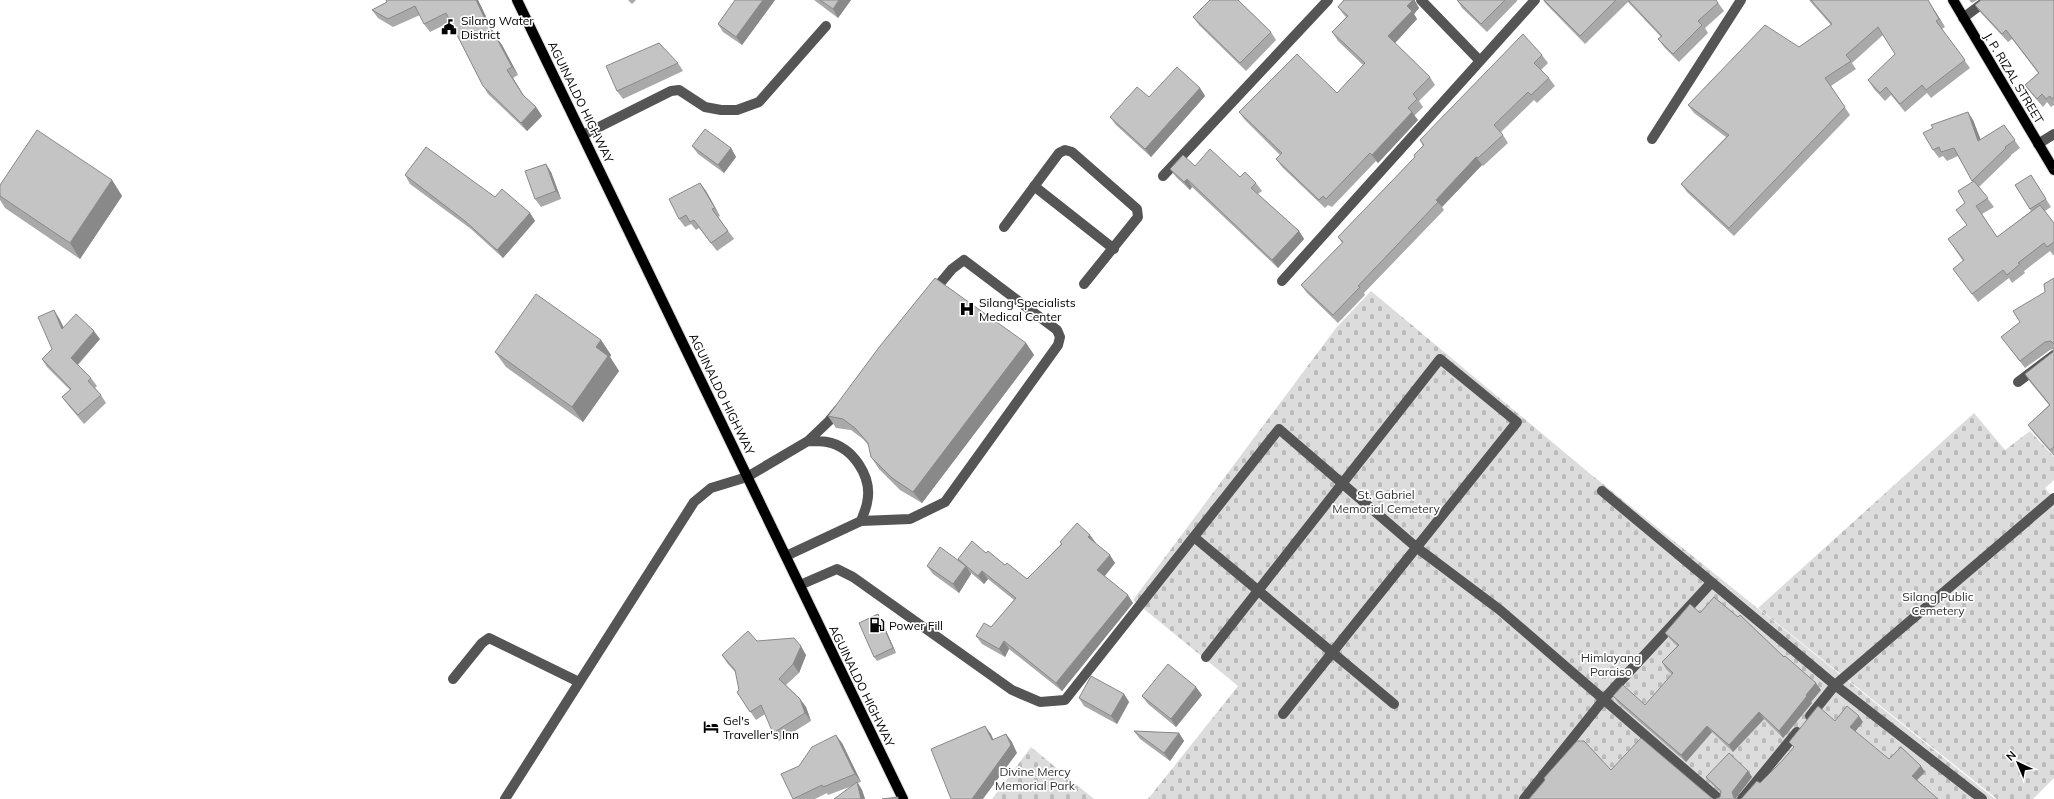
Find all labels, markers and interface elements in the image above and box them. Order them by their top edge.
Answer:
place label: Silang Water District [461,13,534,42]
public building icon: Silang Water District [440,18,458,36]
street label: J. P. RIZAL STREET [1981,30,2048,127]
street label: AGUINALDO HIGHWAY [545,39,617,166]
place label: Silang Specialists Medical Center [979,295,1076,324]
hospital icon: Silang Specialists Medical Center [958,300,976,318]
street label: AGUINALDO HIGHWAY [686,331,758,458]
park label: St. Gabriel Memorial Cemetery [1332,487,1440,516]
park label: Silang Public Cemetery [1902,589,1974,618]
fuel station icon: Power Fill [868,616,886,634]
place label: Power Fill [889,618,943,633]
street label: AGUINALDO HIGHWAY [826,623,898,750]
park label: Himlayang Paraiso [1581,650,1641,679]
place label: Gel's Traveller's Inn [723,713,799,742]
hotel icon: Gel's Traveller's Inn [702,718,720,736]
north arrow [1998,743,2038,783]
text: N [2003,748,2019,764]
park label: Divine Mercy Memorial Park [995,764,1076,793]

